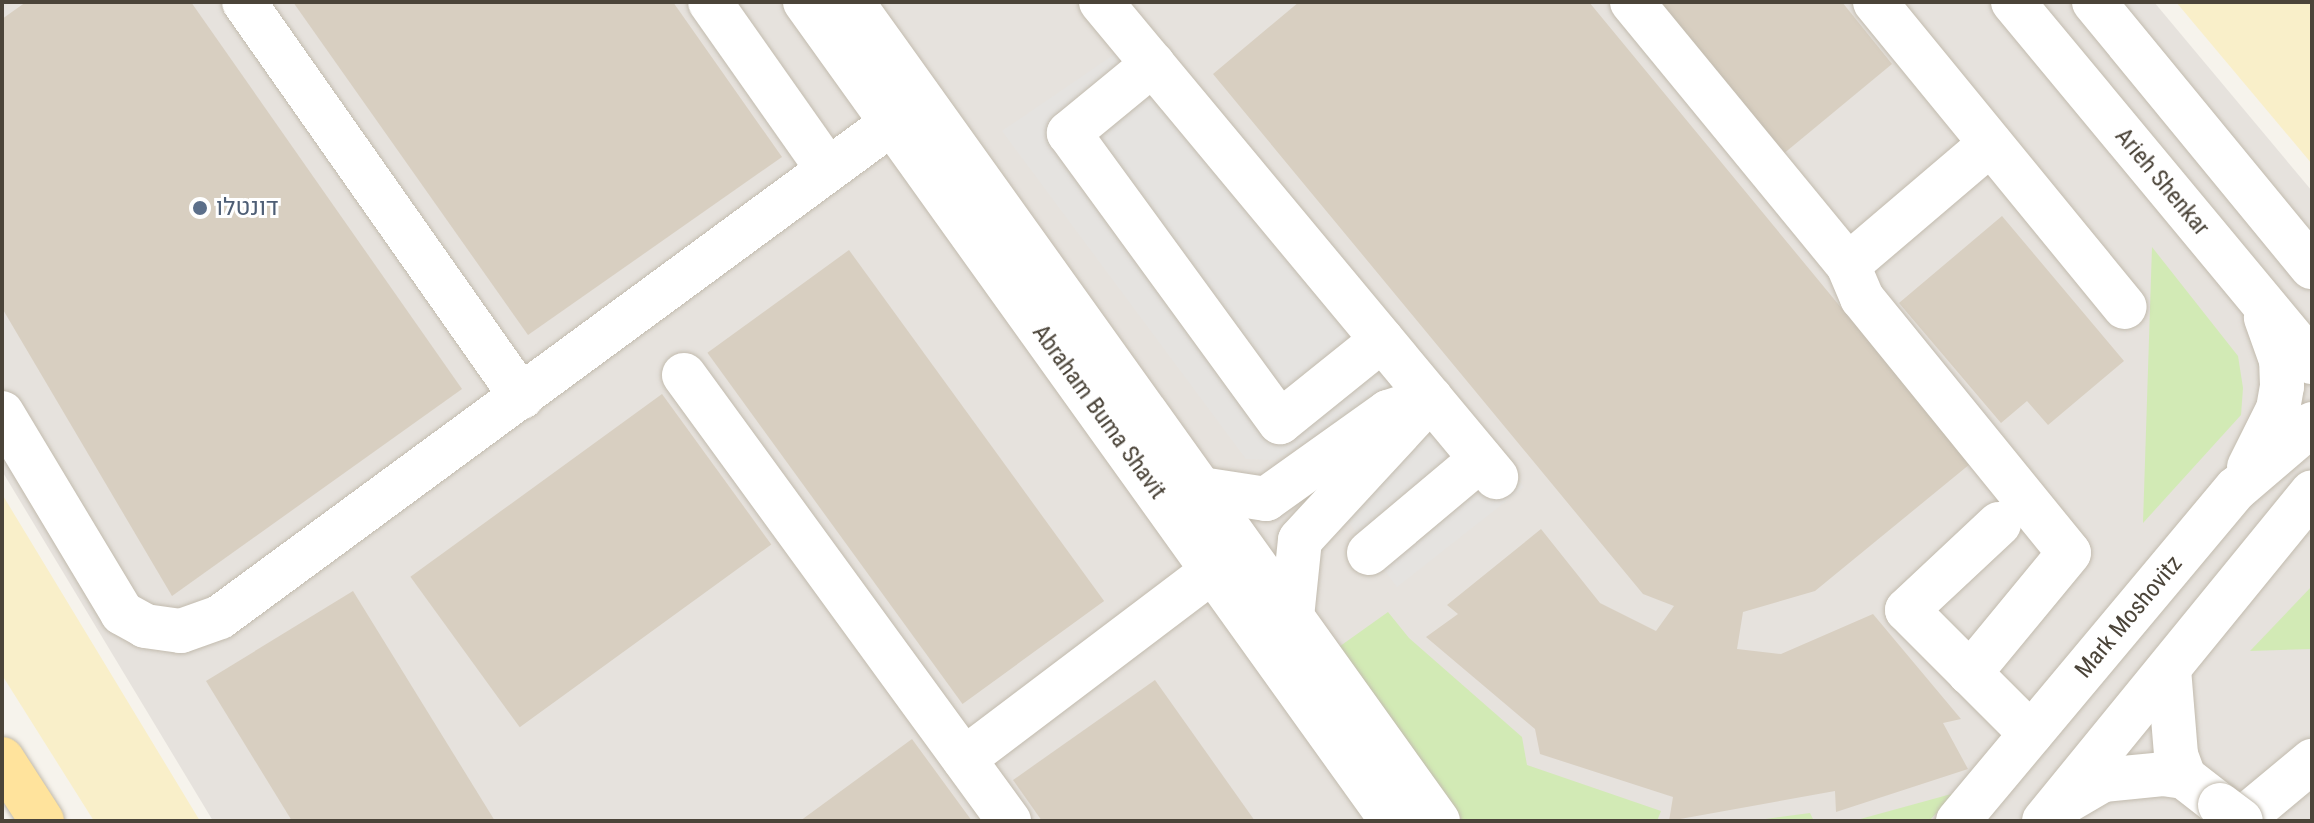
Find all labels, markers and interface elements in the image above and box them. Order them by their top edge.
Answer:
street label: Arieh Shenkar [2109,122,2215,242]
place label: דונטלו [216,194,278,222]
marker: דונטלו [191,199,209,217]
street label: Abraham Buma Shavit [1026,319,1172,505]
street label: Mark Moshovitz [2069,550,2189,684]

